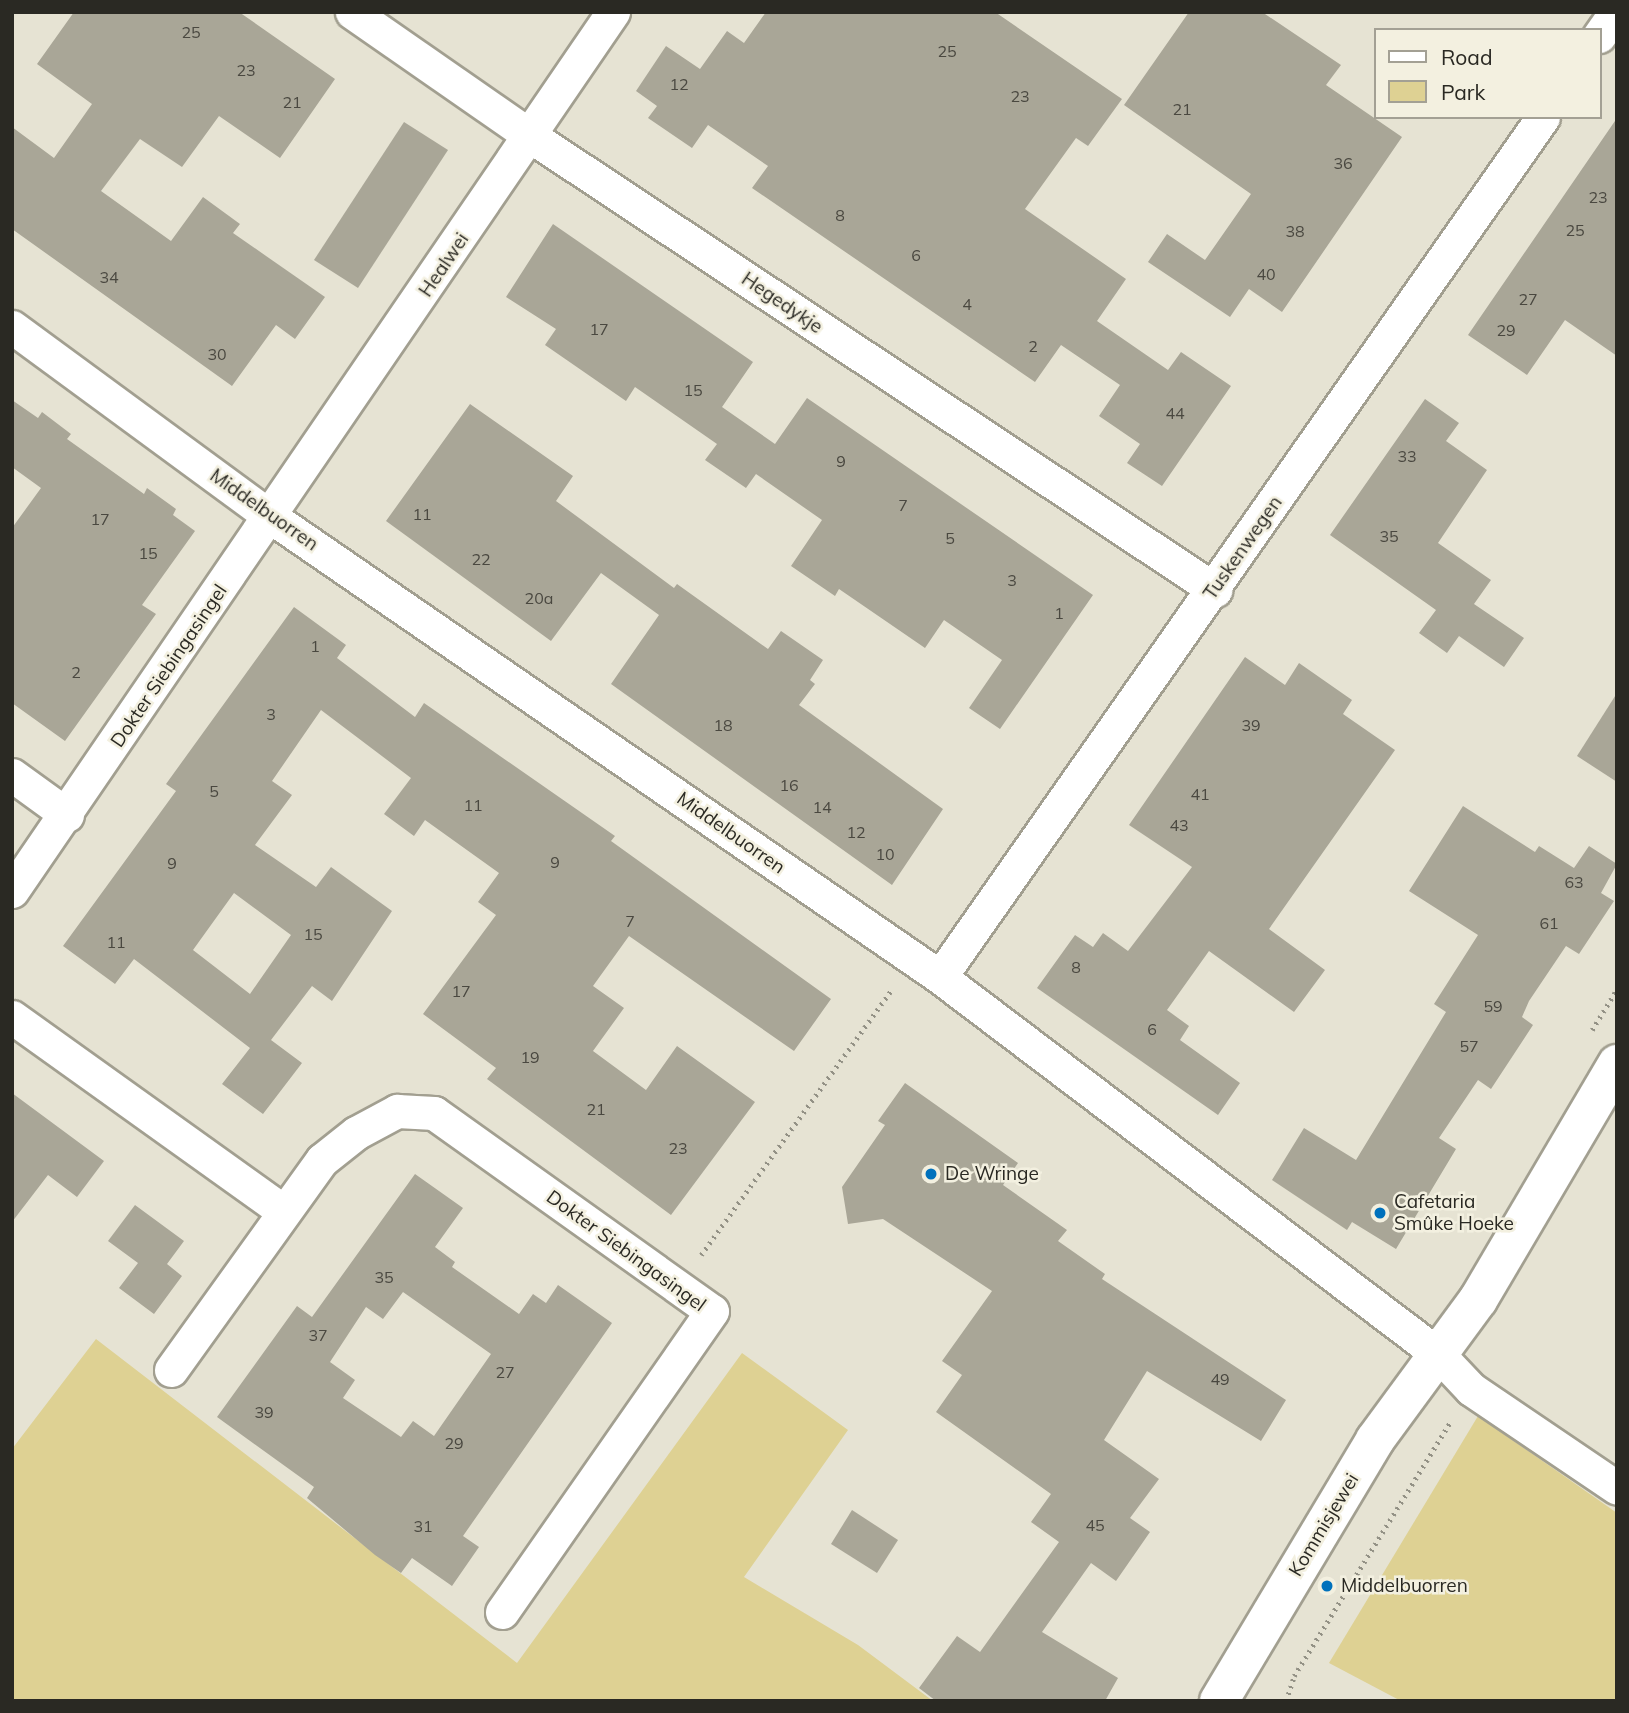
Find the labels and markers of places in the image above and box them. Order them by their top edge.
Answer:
place label: De Wringe [945,1163,1039,1185]
marker: De Wringe [923,1166,939,1182]
place label: Cafetaria Smûke Hoeke [1394,1191,1514,1235]
marker: Cafetaria Smûke Hoeke [1372,1205,1388,1221]
place label: Middelbuorren [1341,1575,1468,1597]
marker: Middelbuorren [1319,1578,1335,1594]

